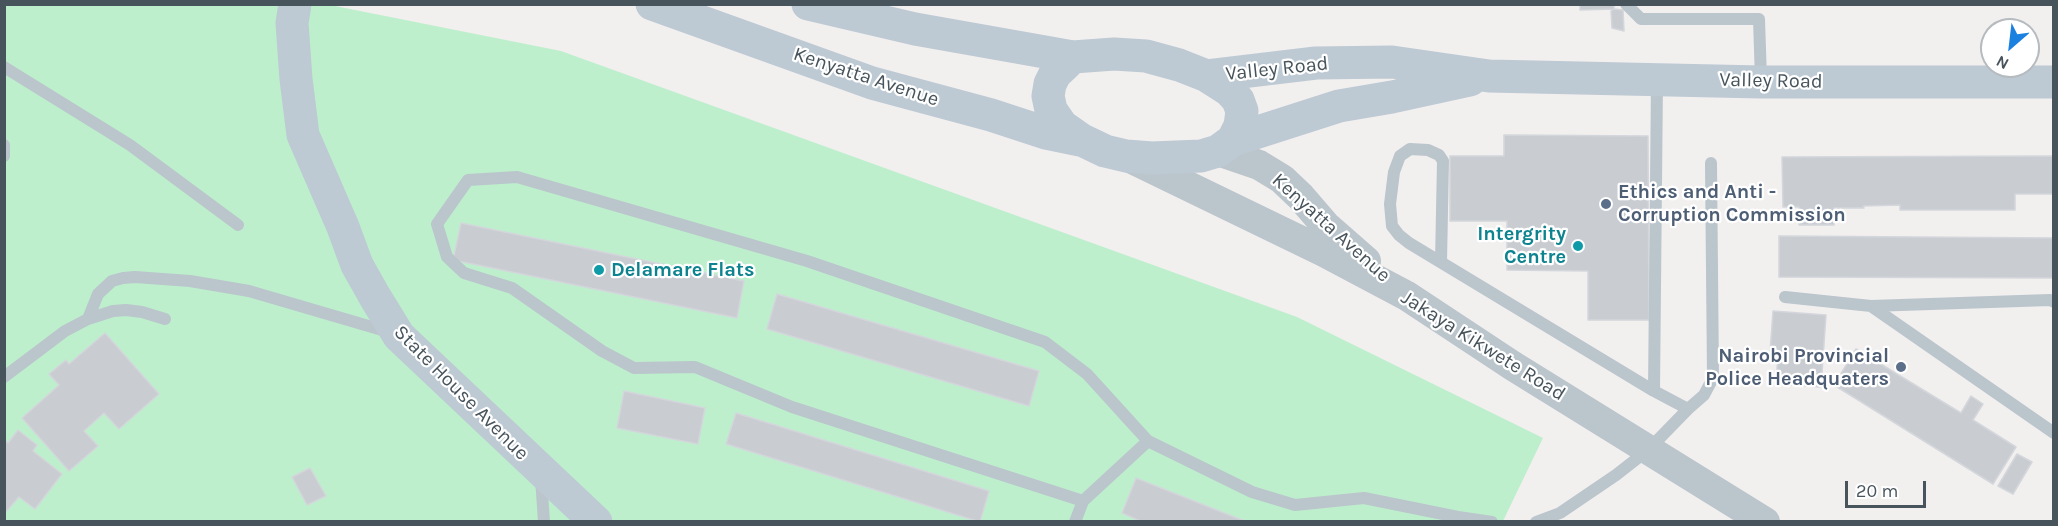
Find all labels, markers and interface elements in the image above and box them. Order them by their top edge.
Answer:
north arrow [1980,18,2040,78]
street label: Kenyatta Avenue [790,42,942,112]
text: N [1993,51,2012,74]
street label: Valley Road [1224,52,1330,86]
street label: Valley Road [1719,68,1823,94]
street label: Kenyatta Avenue [1267,168,1395,288]
place label: Ethics and Anti - Corruption Commission [1618,180,1846,227]
marker: Ethics and Anti - Corruption Commission [1599,197,1613,211]
place label: Intergrity Centre [1477,222,1566,269]
marker: Intergrity Centre [1571,239,1585,253]
place label: Delamare Flats [611,258,754,282]
marker: Delamare Flats [592,263,606,277]
street label: Jakaya Kikwete Road [1396,286,1570,406]
street label: State House Avenue [389,321,533,465]
place label: Nairobi Provincial Police Headquaters [1705,344,1889,391]
marker: Nairobi Provincial Police Headquaters [1894,360,1908,374]
scale bar [1848,469,1929,507]
text: 20 m [1856,480,1898,502]

